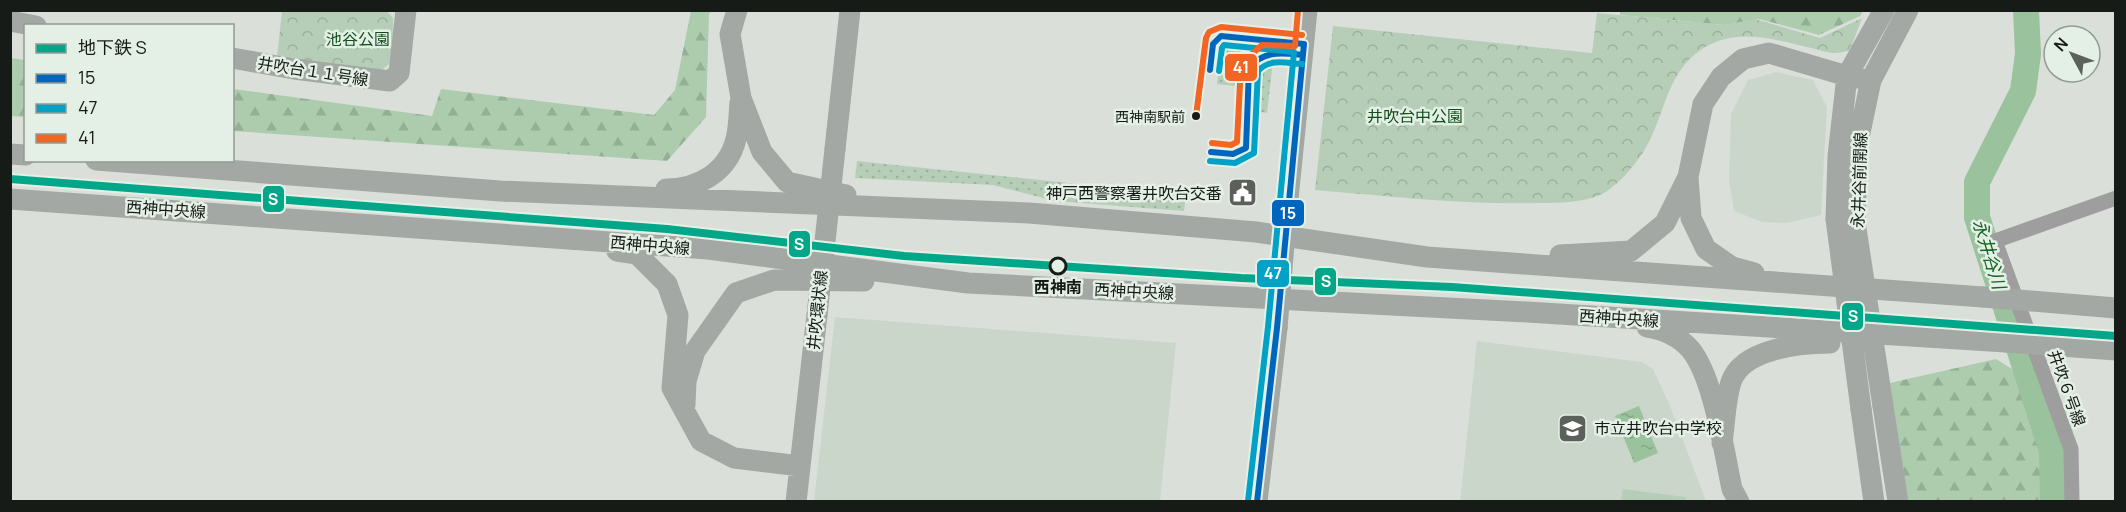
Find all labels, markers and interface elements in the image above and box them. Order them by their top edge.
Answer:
legend [24,24,234,162]
north arrow [2042,24,2102,84]
park label: 池谷公園 [326,28,390,50]
text: N [2049,33,2073,56]
text: 地下鉄 S [78,35,147,59]
street label: 井吹台１１号線 [256,51,370,91]
line badge: 41 [1224,53,1258,82]
text: 41 [1233,56,1249,78]
text: 15 [78,65,95,89]
text: 47 [78,95,98,119]
park label: 井吹台中公園 [1367,105,1463,127]
place label: 西神南駅前 [1115,107,1185,126]
marker: 西神南駅前 [1190,110,1202,122]
text: 41 [78,125,96,149]
street label: 永井谷前開線 [1846,132,1872,228]
public building icon: 神戸西警察署井吹台交番 [1227,177,1259,209]
place label: 神戸西警察署井吹台交番 [1046,182,1222,204]
line badge: S [262,185,285,213]
text: S [268,188,278,210]
street label: 西神中央線 [125,195,207,223]
line badge: 15 [1271,199,1305,227]
text: 15 [1280,202,1296,224]
water label: 永井谷川 [1968,216,2013,294]
line badge: S [788,230,811,258]
street label: 西神中央線 [609,231,691,259]
text: S [794,233,804,255]
marker: 西神南 [1049,257,1067,275]
line badge: 47 [1256,259,1290,288]
text: 47 [1264,262,1282,284]
line badge: S [1314,267,1337,296]
street label: 井吹環状線 [802,269,832,351]
text: S [1321,270,1331,292]
place label: 西神南 [1034,276,1082,298]
street label: 西神中央線 [1093,278,1175,304]
line badge: S [1841,302,1864,331]
street label: 西神中央線 [1578,304,1660,332]
text: S [1848,305,1858,327]
street label: 井吹６号線 [2043,347,2091,429]
school or university icon: 市立井吹台中学校 [1557,412,1589,444]
place label: 市立井吹台中学校 [1594,417,1722,439]

